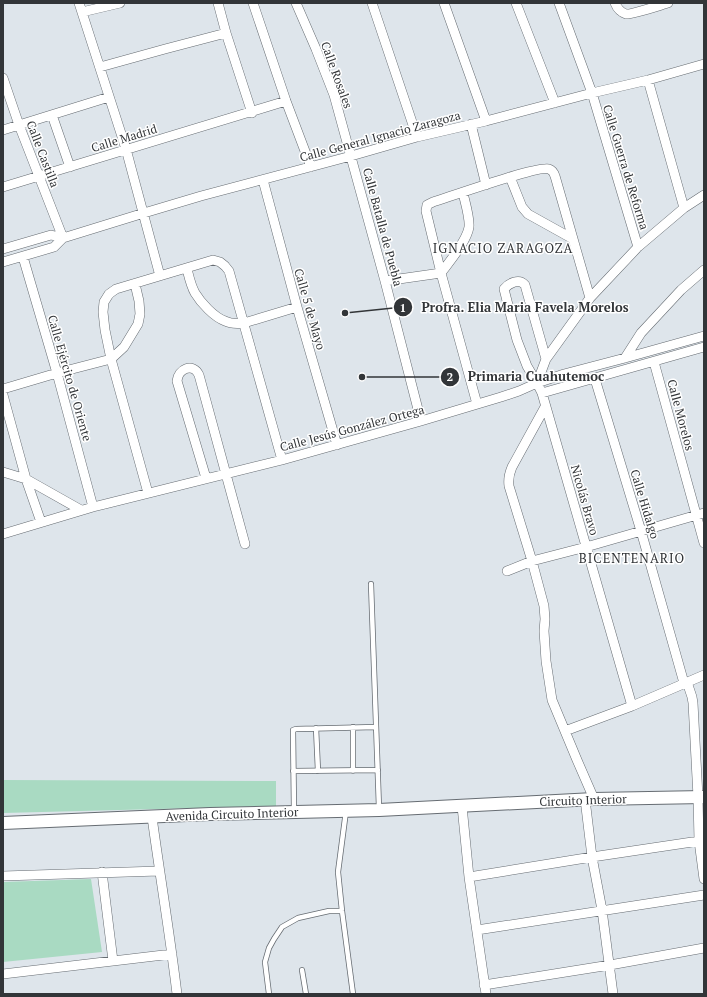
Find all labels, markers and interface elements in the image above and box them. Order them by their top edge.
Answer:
street label: Calle Rosales [318,39,356,111]
street label: Calle Guerra de Reforma [600,103,652,231]
street label: Calle General Ignacio Zaragoza [298,107,462,165]
street label: Calle Castilla [23,118,63,190]
street label: Calle Madrid [89,121,159,155]
street label: Calle Batalla de Puebla [360,166,406,288]
district label: IGNACIO ZARAGOZA [433,239,573,257]
street label: Calle 5 de Mayo [291,267,329,352]
callout: Profra. Elia Maria Favela Morelos [393,295,636,320]
text: Profra. Elia Maria Favela Morelos [421,298,629,316]
text: 1 [400,300,406,315]
street label: Calle Ejército de Oriente [45,313,95,443]
callout: Primaria Cuahutemoc [440,364,612,389]
text: Primaria Cuahutemoc [468,367,604,385]
text: 2 [447,369,454,384]
street label: Calle Morelos [664,378,698,452]
street label: Calle Jesús González Ortega [278,401,426,455]
street label: Nicolás Bravo [568,463,602,537]
street label: Calle Hidalgo [627,468,663,541]
district label: BICENTENARIO [579,549,685,567]
street label: Circuito Interior [539,791,627,809]
street label: Avenida Circuito Interior [165,804,299,824]

